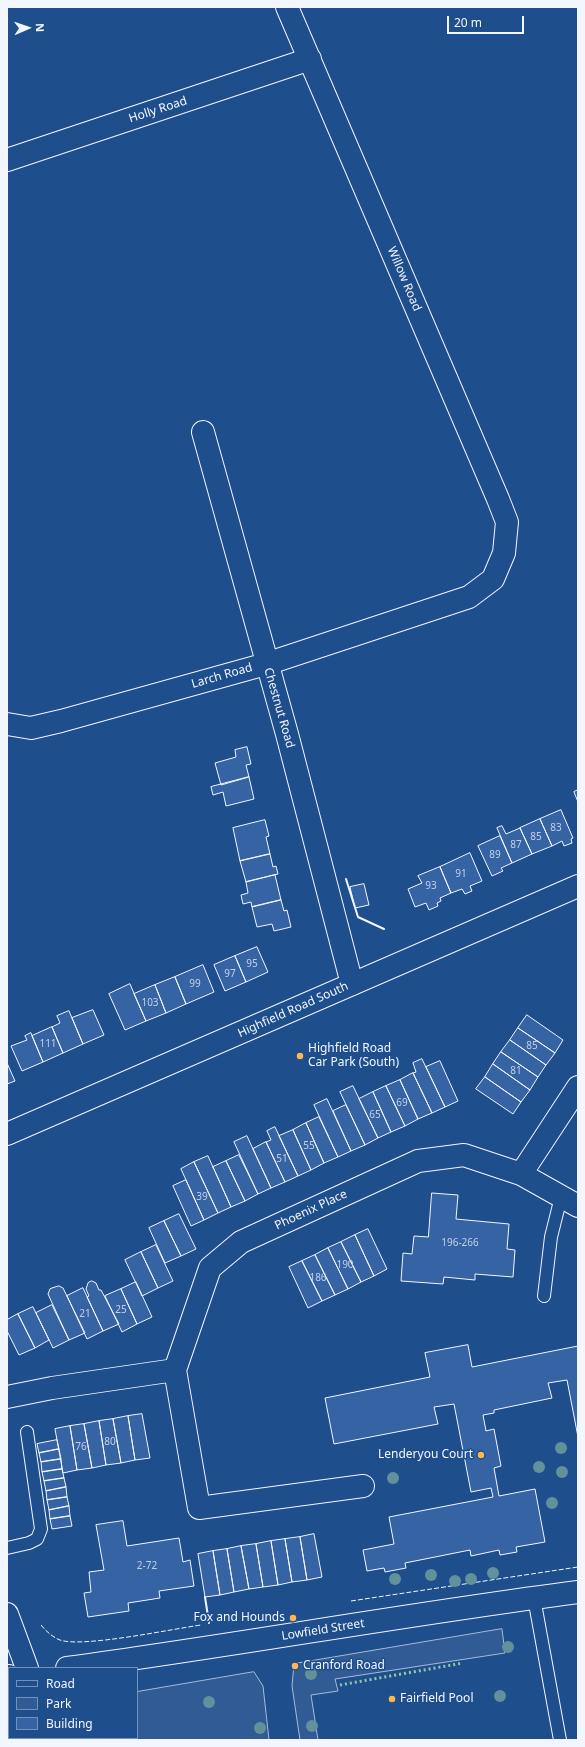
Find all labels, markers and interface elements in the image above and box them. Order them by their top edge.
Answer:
north arrow [8,8,48,48]
scale bar [449,8,526,34]
text: 20 m [454,14,482,31]
text: N [33,23,48,32]
street label: Holly Road [127,94,189,126]
street label: Willow Road [384,244,424,314]
street label: Larch Road [190,660,254,692]
street label: Chestnut Road [261,666,297,750]
house number: 83 [550,822,562,834]
house number: 85 [530,831,542,843]
house number: 87 [510,839,522,851]
house number: 89 [489,849,501,861]
house number: 91 [455,868,467,880]
house number: 93 [425,880,437,892]
house number: 95 [246,958,258,970]
house number: 97 [224,968,236,980]
house number: 99 [189,978,201,990]
street label: Highfield Road South [236,979,350,1041]
house number: 103 [141,997,159,1009]
house number: 111 [39,1038,57,1050]
house number: 85 [526,1040,538,1052]
place label: Highfield Road Car Park (South) [308,1042,399,1070]
marker: Highfield Road Car Park (South) [295,1051,305,1061]
house number: 81 [510,1065,522,1077]
house number: 69 [396,1097,408,1109]
house number: 65 [369,1109,381,1121]
house number: 55 [303,1140,315,1152]
house number: 51 [276,1153,288,1165]
street label: Phoenix Place [272,1187,350,1233]
house number: 39 [196,1191,208,1203]
house number: 196-266 [441,1237,479,1249]
house number: 190 [336,1259,354,1271]
house number: 186 [309,1272,327,1284]
house number: 25 [115,1304,127,1316]
house number: 21 [79,1308,91,1320]
house number: 80 [104,1436,116,1448]
house number: 76 [75,1441,87,1453]
place label: Lenderyou Court [378,1448,473,1462]
marker: Lenderyou Court [476,1450,486,1460]
house number: 2-72 [137,1560,157,1572]
place label: Fox and Hounds [194,1611,285,1625]
marker: Fox and Hounds [288,1613,298,1623]
street label: Lowfield Street [280,1616,366,1644]
place label: Cranford Road [303,1659,385,1673]
marker: Cranford Road [290,1661,300,1671]
legend [8,1667,138,1739]
text: Road [46,1675,75,1692]
place label: Fairfield Pool [400,1692,473,1706]
marker: Fairfield Pool [387,1694,397,1704]
text: Park [46,1695,71,1712]
text: Building [46,1715,93,1732]

